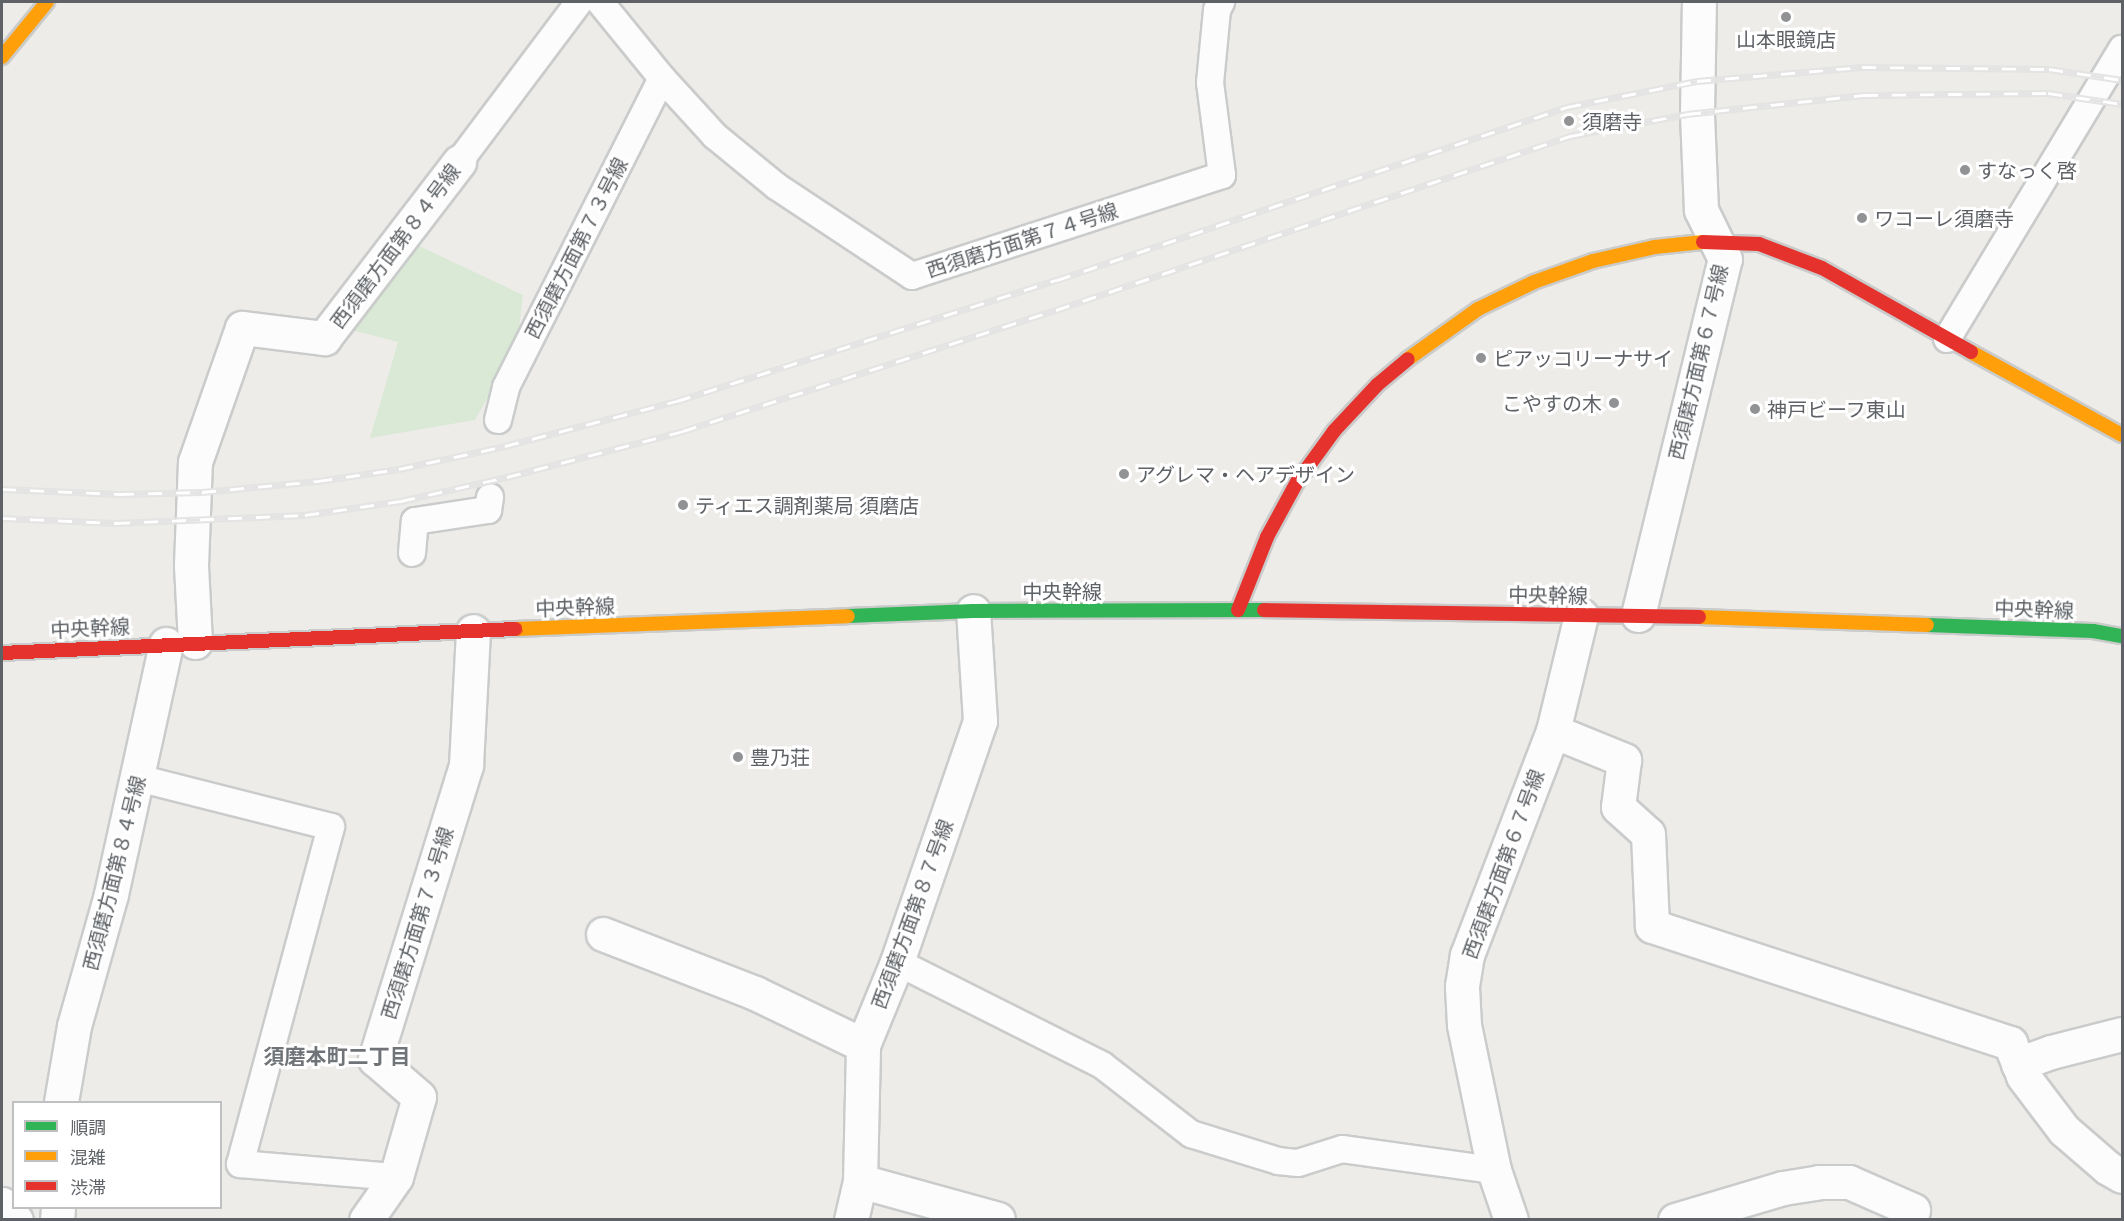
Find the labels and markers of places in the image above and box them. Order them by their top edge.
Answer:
marker: 山本眼鏡店 [1779,10,1793,24]
place label: 山本眼鏡店 [1736,27,1836,51]
place label: 須磨寺 [1582,109,1642,133]
marker: 須磨寺 [1560,112,1578,130]
place label: すなっく啓 [1977,158,2077,182]
marker: すなっく啓 [1958,163,1972,177]
place label: ワコーレ須磨寺 [1874,206,2014,230]
marker: ワコーレ須磨寺 [1855,211,1869,225]
place label: ピアッコリーナサイ [1493,346,1673,370]
marker: ピアッコリーナサイ [1474,351,1488,365]
place label: こやすの木 [1502,391,1602,415]
marker: こやすの木 [1607,396,1621,410]
place label: 神戸ビーフ東山 [1767,397,1907,421]
marker: 神戸ビーフ東山 [1748,402,1762,416]
place label: アグレマ・ヘアデザイン [1136,462,1356,486]
marker: アグレマ・ヘアデザイン [1117,467,1131,481]
place label: ティエス調剤薬局 須磨店 [695,493,920,517]
marker: ティエス調剤薬局 須磨店 [676,498,690,512]
place label: 豊乃荘 [750,745,810,769]
marker: 豊乃荘 [731,750,745,764]

